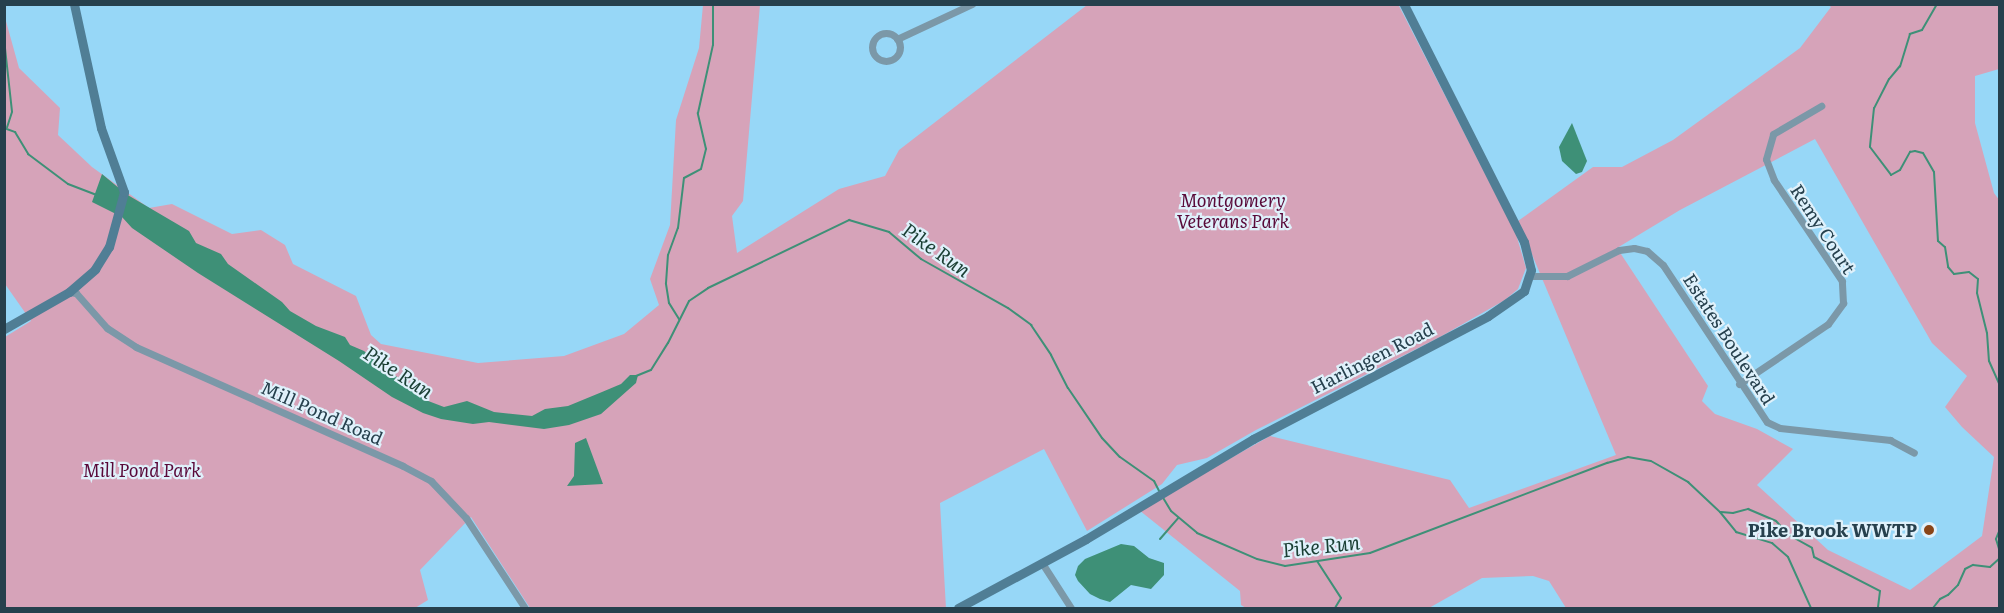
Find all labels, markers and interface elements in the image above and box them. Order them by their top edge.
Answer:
street label: Remy Court [1786,180,1860,278]
park label: Montgomery Veterans Park [1177,190,1289,232]
water label: Pike Run [898,217,976,281]
street label: Estates Boulevard [1679,270,1779,408]
street label: Harlingen Road [1307,318,1437,398]
water label: Pike Run [360,340,438,402]
street label: Mill Pond Road [258,377,386,449]
park label: Mill Pond Park [83,459,201,481]
place label: Pike Brook WWTP [1748,519,1917,541]
marker: Pike Brook WWTP [1922,523,1936,537]
water label: Pike Run [1281,529,1361,561]

